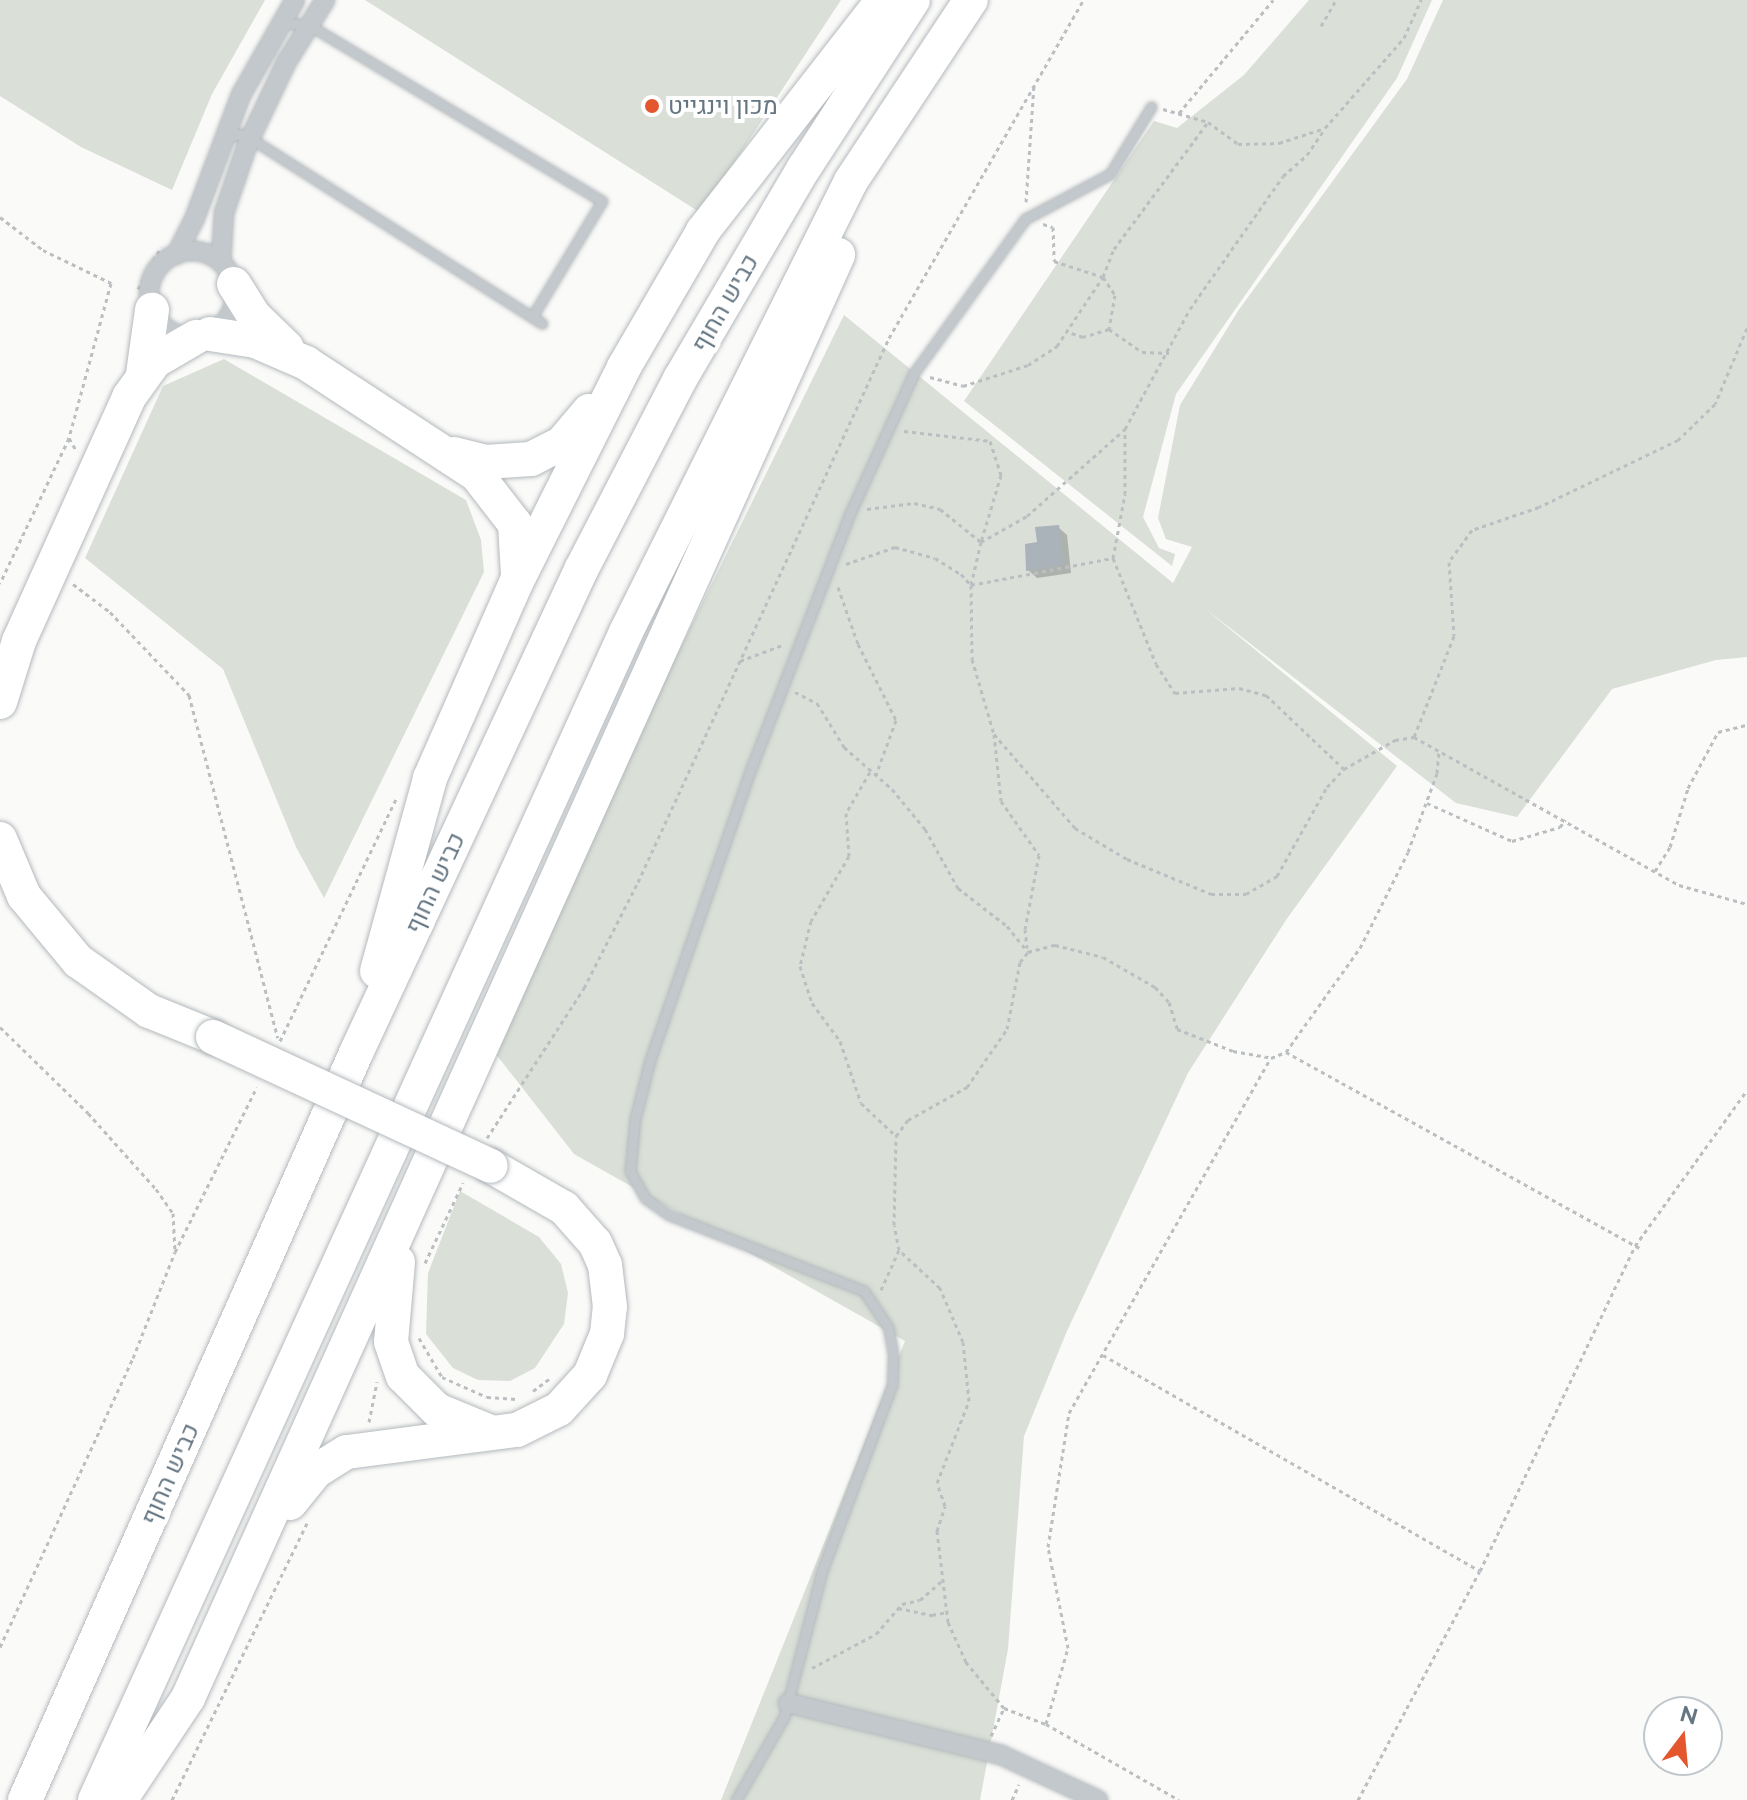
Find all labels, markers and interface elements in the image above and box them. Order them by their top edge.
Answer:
place label: מכון וינגייט [668,92,778,120]
marker: מכון וינגייט [643,97,661,115]
street label: כביש החוף [686,249,764,357]
street label: כביש החוף [399,828,471,938]
street label: כביש החוף [135,1419,205,1529]
north arrow [1643,1696,1723,1776]
text: N [1677,1700,1701,1730]

